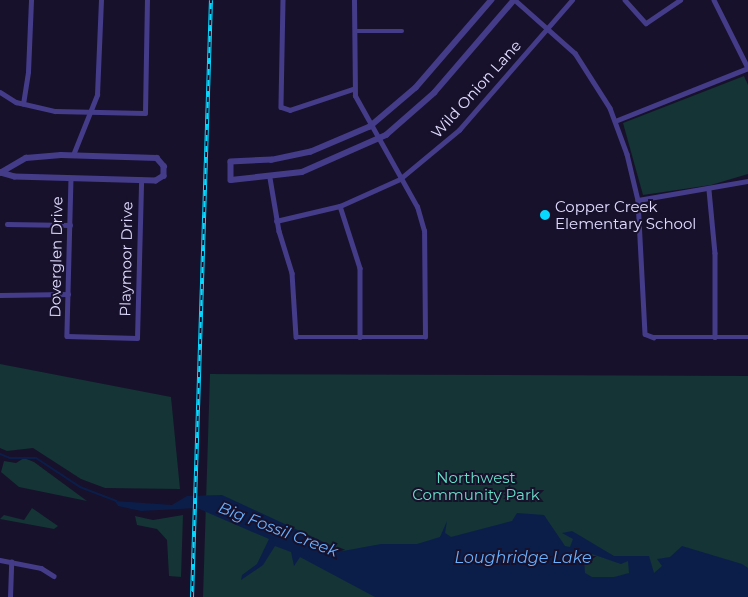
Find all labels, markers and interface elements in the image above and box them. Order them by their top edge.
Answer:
street label: Wild Onion Lane [427,36,525,142]
street label: Doverglen Drive [46,196,66,318]
place label: Copper Creek Elementary School [555,197,696,232]
street label: Playmoor Drive [116,201,136,317]
marker: Copper Creek Elementary School [539,209,551,221]
park label: Northwest Community Park [412,468,540,503]
water label: Big Fossil Creek [216,498,340,562]
water label: Loughridge Lake [454,548,592,568]

